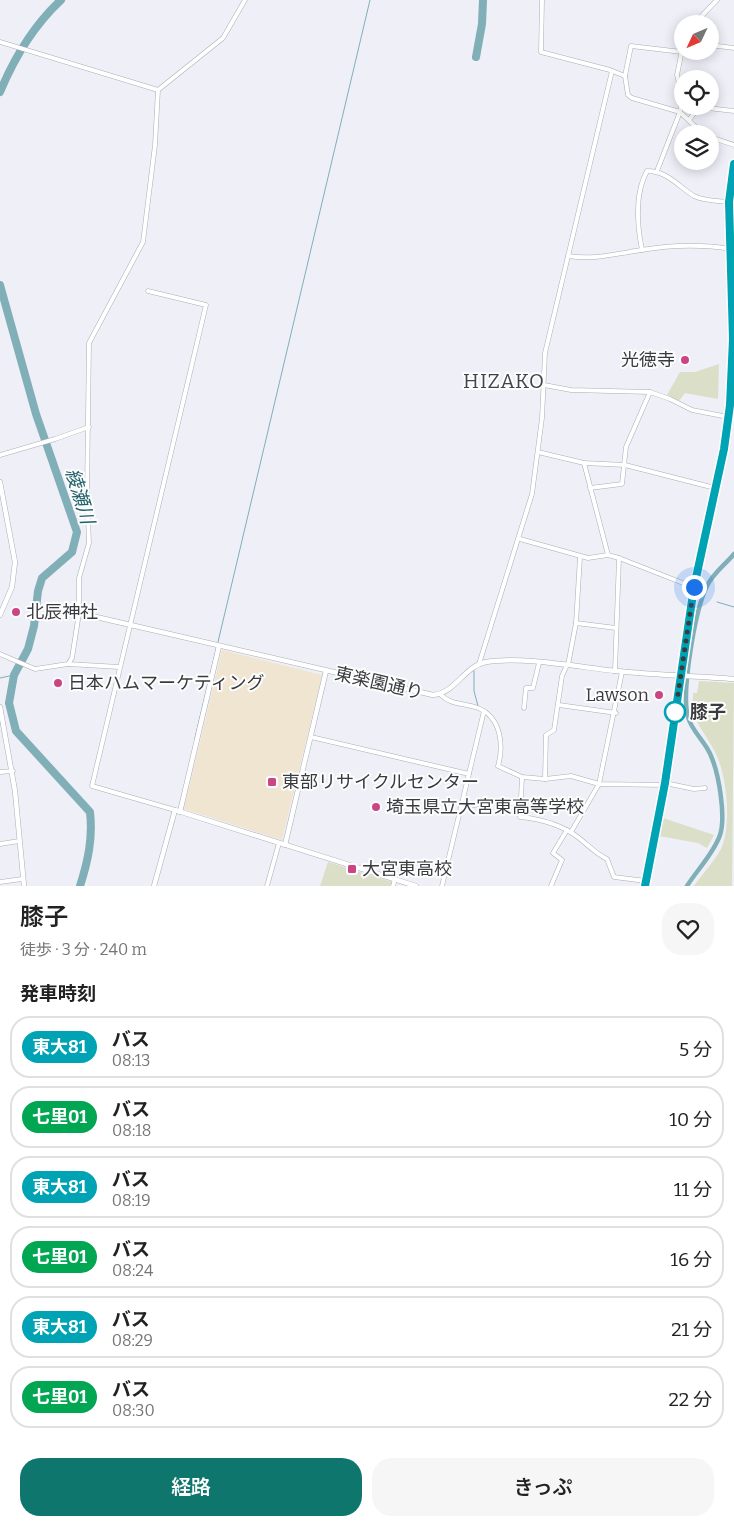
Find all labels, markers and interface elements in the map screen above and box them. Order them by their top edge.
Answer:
north arrow [674,15,719,60]
map controls [674,15,719,170]
button: locate [674,70,719,115]
button: layers [674,125,719,170]
place label: 光徳寺 [621,349,675,371]
marker: 光徳寺 [679,354,691,366]
district label: HIZAKO [463,369,545,393]
water label: 綾瀬川 [61,465,100,529]
your location [682,575,707,600]
place label: 北辰神社 [26,601,98,623]
marker: 北辰神社 [10,606,22,618]
street label: 東楽園通り [333,662,425,704]
place label: 日本ハムマーケティング [68,672,265,694]
marker: 日本ハムマーケティング [52,677,64,689]
place label: Lawson [586,684,650,706]
marker: Lawson [653,689,665,701]
marker: 膝子 [664,701,686,723]
place label: 膝子 [690,701,726,723]
place label: 東部リサイクルセンター [282,771,479,793]
marker: 東部リサイクルセンター [266,776,278,788]
place label: 埼玉県立大宮東高等学校 [386,796,584,818]
marker: 埼玉県立大宮東高等学校 [370,801,382,813]
place label: 大宮東高校 [362,858,452,880]
marker: 大宮東高校 [346,863,358,875]
text: 膝子 [20,903,68,931]
button: heart [662,903,714,955]
text: 徒歩 · 3 分 · 240 m [20,940,147,959]
text: 発車時刻 [20,982,96,1005]
text: バス [112,1028,150,1051]
text: 東大81 [32,1036,87,1058]
text: 5 分 [679,1038,712,1061]
text: 08:13 [112,1051,151,1070]
text: バス [112,1098,150,1121]
text: 七里01 [32,1106,87,1128]
text: 10 分 [669,1108,712,1131]
text: 08:18 [112,1121,151,1140]
text: バス [112,1168,150,1191]
text: 東大81 [32,1176,87,1198]
text: 11 分 [674,1178,712,1201]
text: 08:19 [112,1191,151,1210]
text: バス [112,1238,150,1261]
text: 七里01 [32,1246,87,1268]
text: 16 分 [670,1248,712,1271]
text: 08:24 [112,1261,153,1280]
text: バス [112,1308,150,1331]
text: 東大81 [32,1316,87,1338]
text: 21 分 [671,1318,712,1341]
text: 08:29 [112,1331,153,1350]
text: バス [112,1378,150,1401]
text: 七里01 [32,1386,87,1408]
text: 22 分 [669,1388,712,1411]
text: 08:30 [112,1401,155,1420]
button: 経路 [20,1458,362,1516]
button: きっぷ [372,1458,714,1516]

